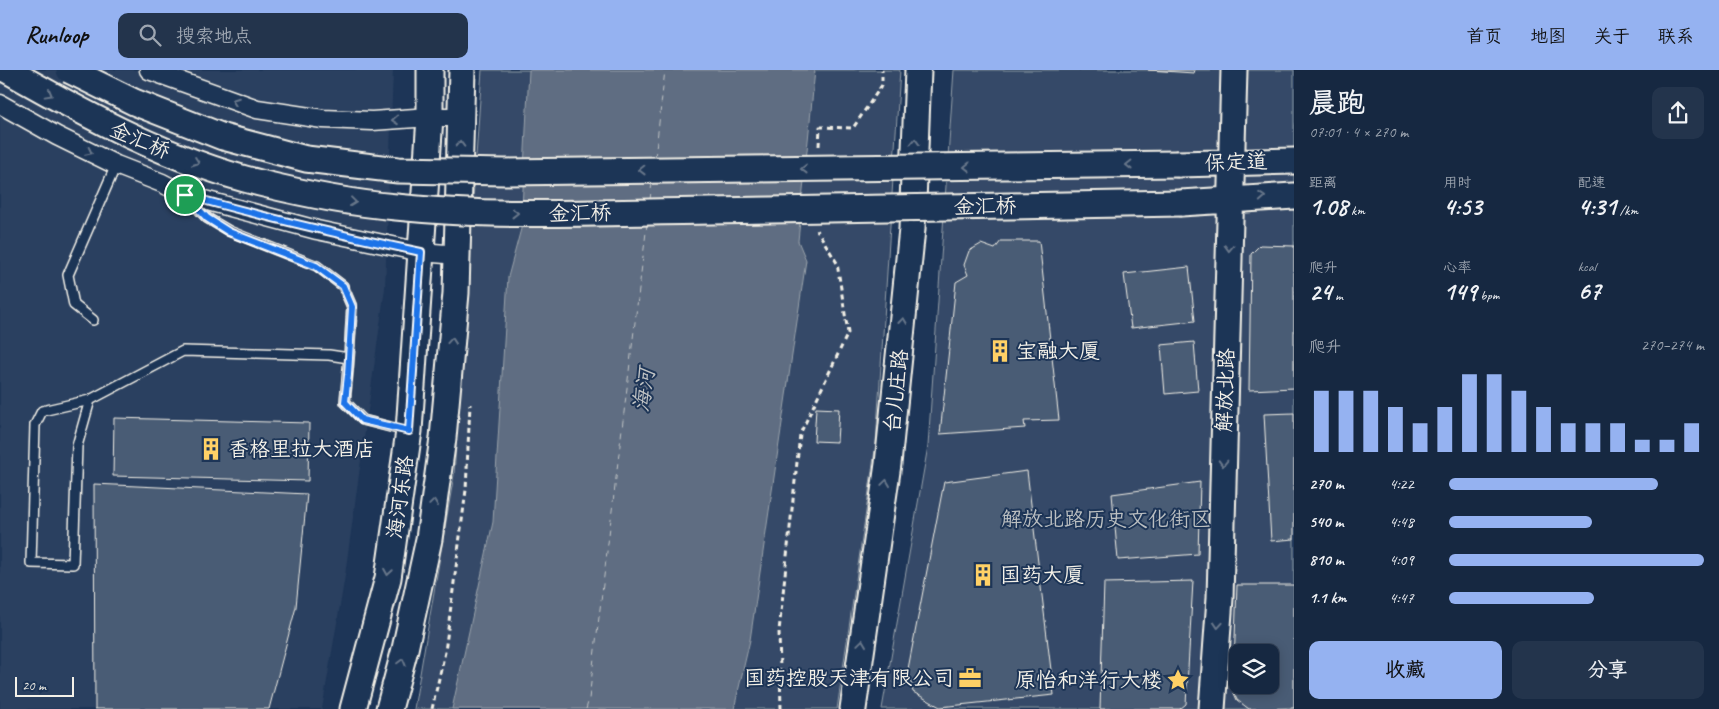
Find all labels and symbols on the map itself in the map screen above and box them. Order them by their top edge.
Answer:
one-way arrow [44,88,53,98]
one-way arrow [231,97,239,107]
one-way arrow [391,114,399,125]
street label: 金汇桥 [106,116,174,164]
one-way arrow [910,137,920,145]
one-way arrow [455,140,466,148]
one-way arrow [84,146,93,156]
street label: 保定道 [1204,148,1268,176]
one-way arrow [191,157,200,167]
one-way arrow [1125,160,1132,170]
one-way arrow [962,162,970,172]
one-way arrow [800,163,808,174]
one-way arrow [637,165,645,176]
pin [164,174,206,216]
street label: 金汇桥 [953,192,1017,220]
one-way arrow [1258,192,1266,203]
one-way arrow [350,196,358,207]
street label: 金汇桥 [548,199,612,227]
one-way arrow [512,208,520,219]
one-way arrow [1224,244,1234,252]
one-way arrow [897,317,908,325]
one-way arrow [446,337,457,345]
building icon: 宝融大厦 [987,338,1013,364]
place label: 宝融大厦 [1016,338,1100,364]
street label: 台儿庄路 [879,348,913,434]
street label: 解放北路 [1211,348,1239,432]
water label: 海河 [627,363,661,414]
building icon: 香格里拉大酒店 [198,436,224,462]
place label: 香格里拉大酒店 [228,436,375,462]
street label: 海河东路 [381,454,419,540]
one-way arrow [1218,460,1228,467]
one-way arrow [880,478,890,487]
one-way arrow [428,499,439,507]
park label: 解放北路历史文化街区 [1001,506,1211,532]
building icon: 国药大厦 [970,562,996,588]
place label: 国药大厦 [1000,562,1084,588]
one-way arrow [384,567,394,576]
one-way arrow [1212,622,1223,630]
one-way arrow [856,639,867,647]
one-way arrow [396,658,406,667]
place label: 国药控股天津有限公司 [744,665,954,691]
office icon: 国药控股天津有限公司 [957,665,983,691]
place label: 原怡和洋行大楼 [1015,667,1162,693]
place icon: 原怡和洋行大楼 [1165,667,1191,693]
scale bar [15,674,74,697]

